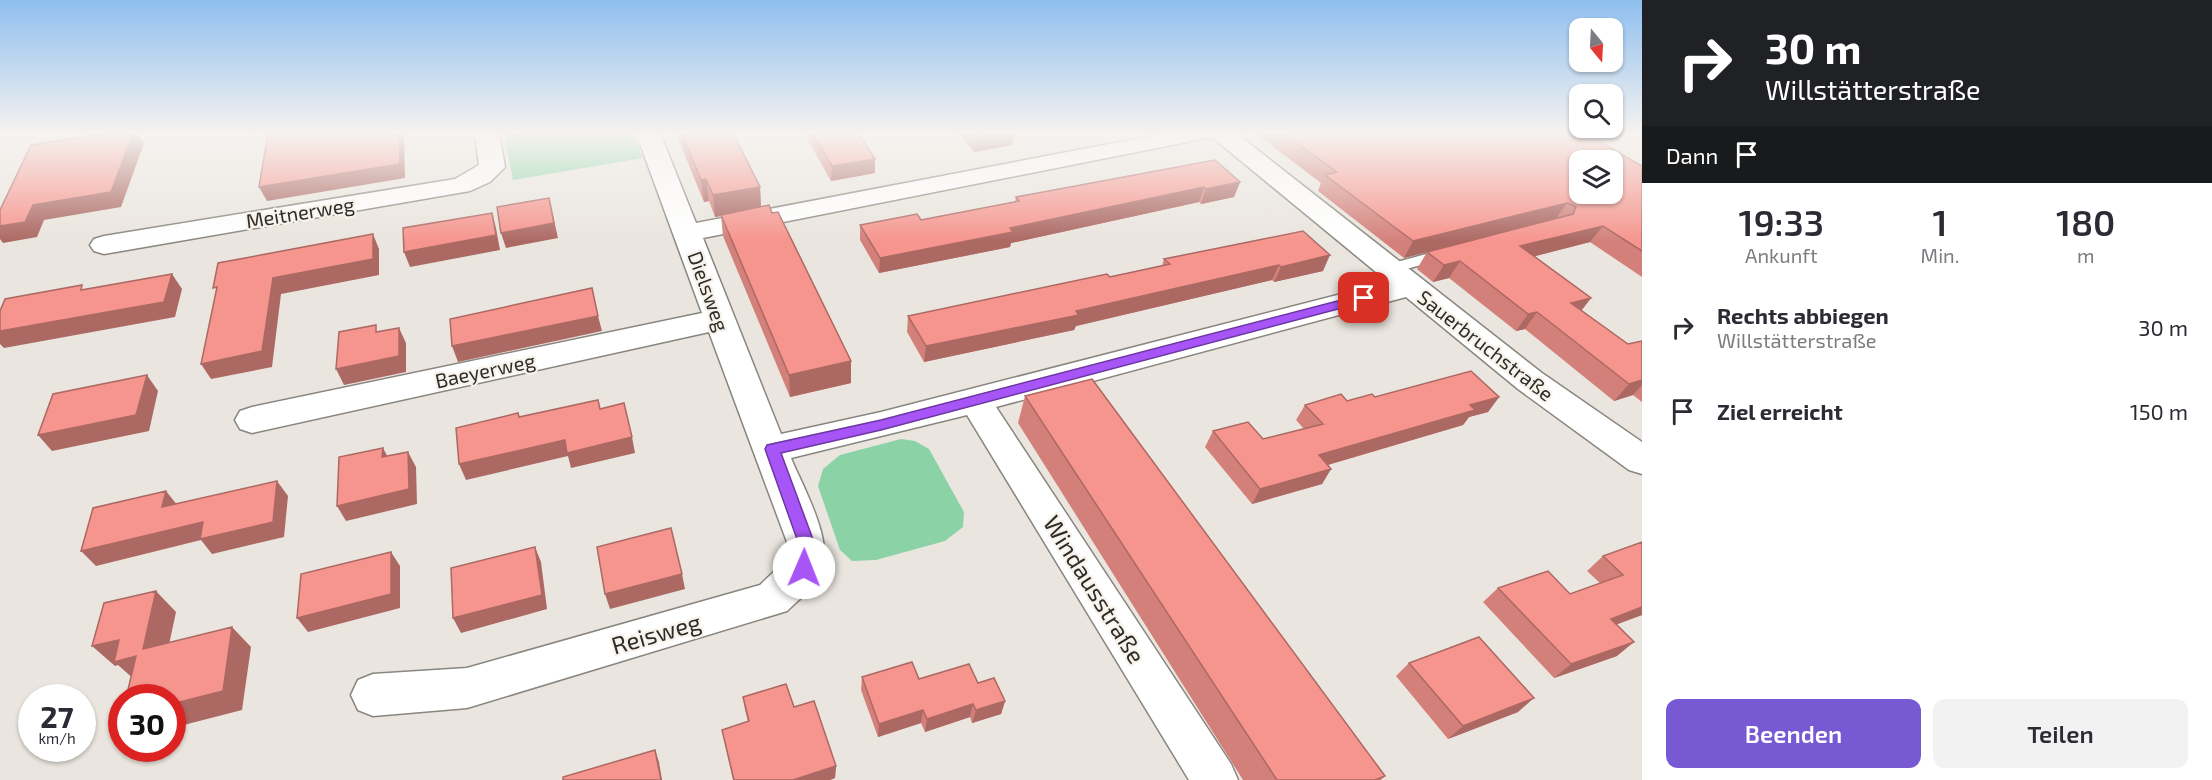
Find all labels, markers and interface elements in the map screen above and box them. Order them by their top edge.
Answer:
north arrow [1569,18,1623,72]
map controls [1569,18,1623,204]
text: 30 m [1765,22,1861,72]
icon: right [1666,24,1744,102]
text: Willstätterstraße [1765,73,1980,105]
button: search [1569,84,1623,138]
icon: arrive [1730,138,1763,171]
text: Dann [1666,142,1718,168]
button: layers [1569,150,1623,204]
street label: Meitnerweg [244,192,356,232]
text: 19:33 [1739,200,1824,243]
text: 1 [1932,200,1947,243]
text: 180 [2056,200,2115,243]
text: Ankunft [1745,243,1818,267]
text: Min. [1921,243,1959,267]
text: m [2077,243,2094,267]
street label: Dielsweg [683,248,735,334]
pin [1338,272,1389,323]
icon: arrive [1347,281,1380,314]
street label: Sauerbruchstraße [1413,285,1559,405]
text: Rechts abbiegen [1717,302,1889,328]
icon: right [1666,311,1699,344]
text: 30 m [2138,314,2188,340]
text: Willstätterstraße [1717,328,1877,352]
street label: Baeyerweg [433,348,537,392]
icon: arrive [1666,395,1699,428]
text: Ziel erreicht [1717,398,1843,424]
text: 150 m [2130,398,2188,424]
street label: Windausstraße [1038,510,1152,668]
position arrow [772,536,836,600]
street label: Reisweg [608,606,704,660]
speed limit sign: 30 [108,684,186,762]
text: 27 [40,698,74,734]
button: Beenden [1666,699,1921,768]
button: Teilen [1933,699,2188,768]
text: km/h [38,729,76,747]

